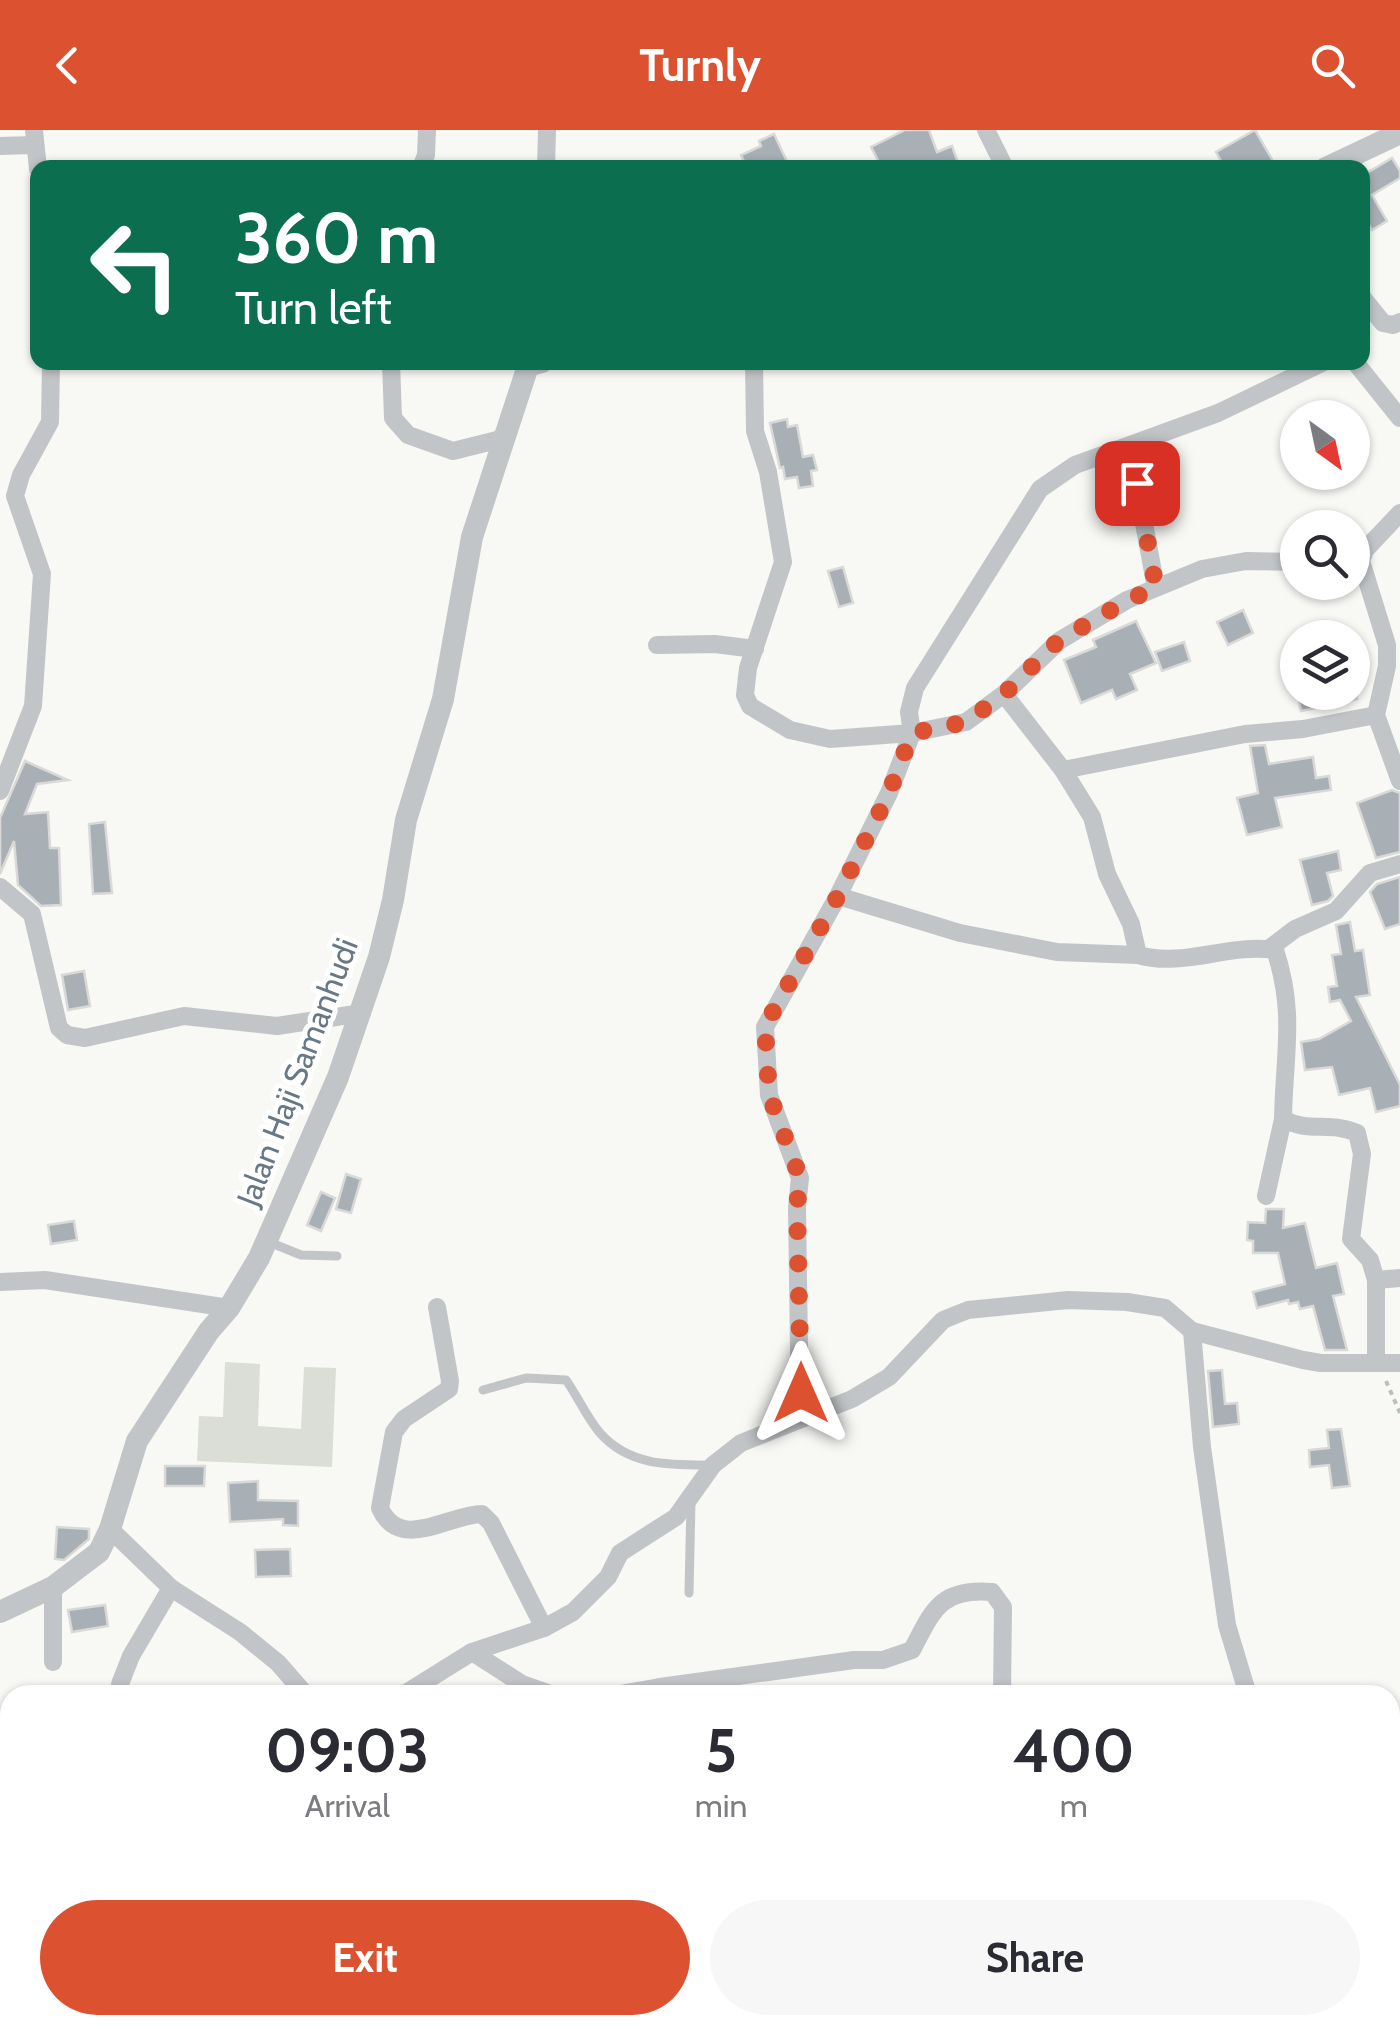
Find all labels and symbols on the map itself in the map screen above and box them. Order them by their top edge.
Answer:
north arrow [1280,400,1370,490]
pin [1095,441,1180,526]
street label: Jalan Haji Samanhudi [228,933,366,1212]
position arrow [749,1341,853,1445]

